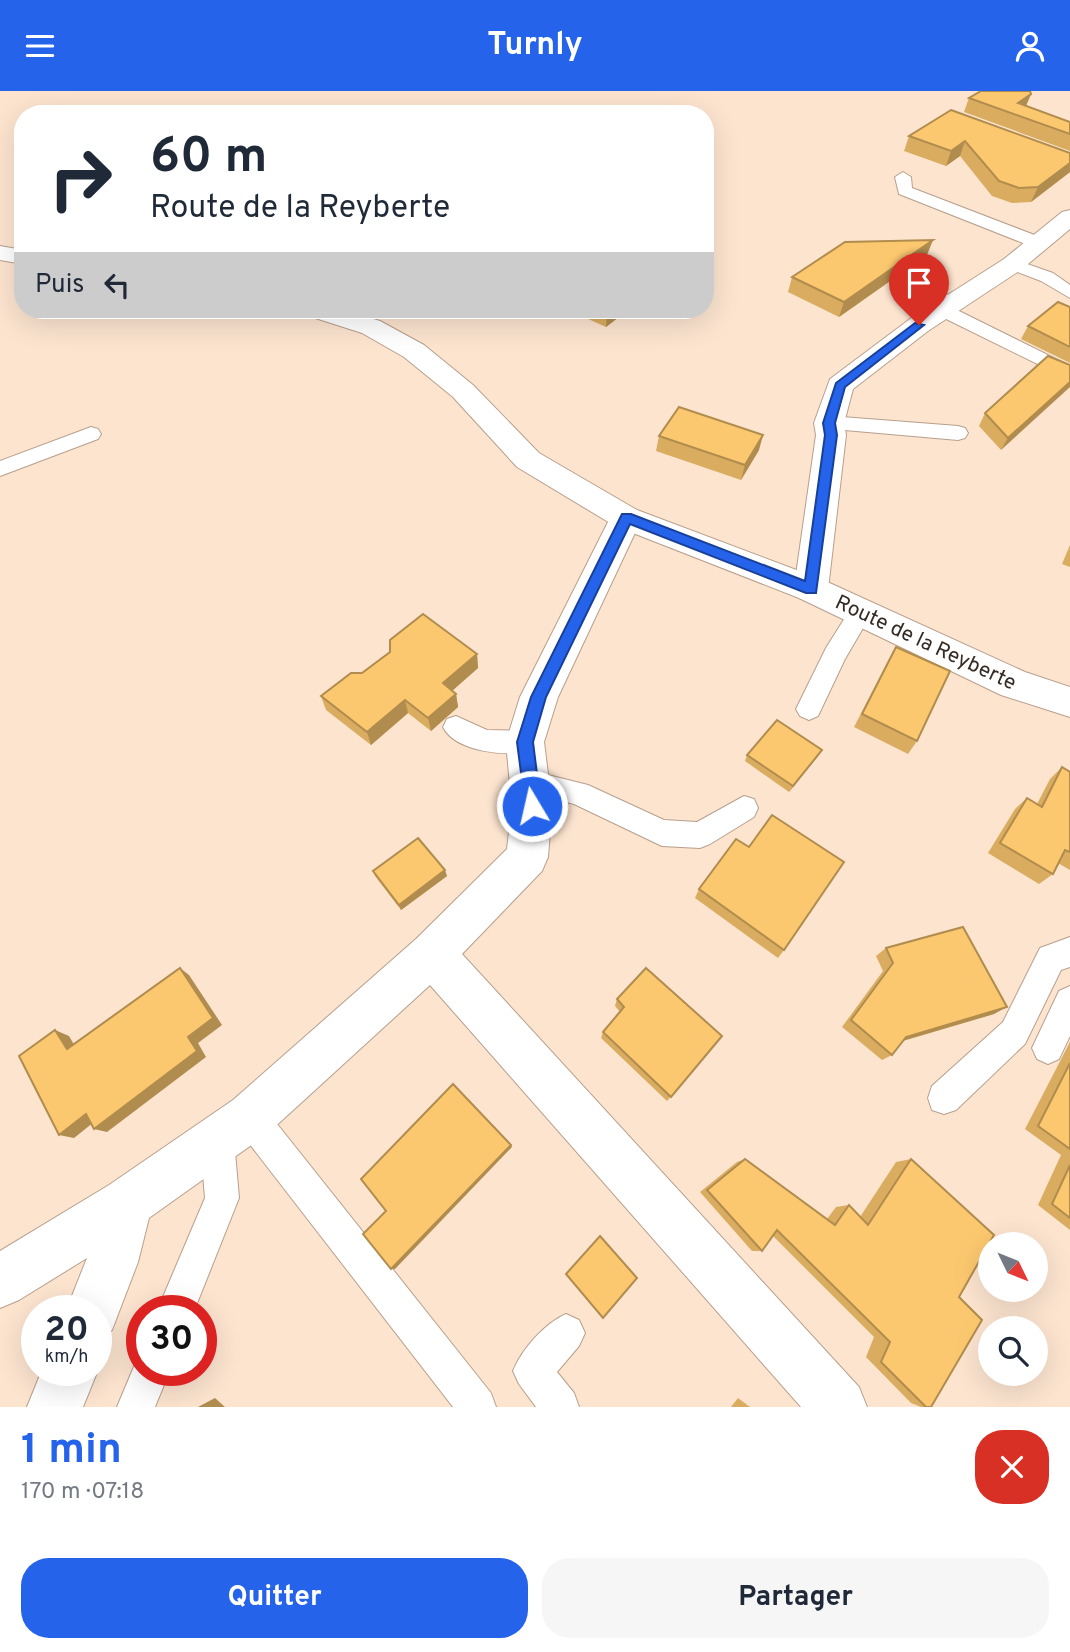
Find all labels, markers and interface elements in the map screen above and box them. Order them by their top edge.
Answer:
text: Turnly [487,26,583,66]
icon: menu [21,27,59,65]
icon: person [1011,27,1049,65]
text: 60 m [150,128,268,190]
icon: right [35,133,126,224]
text: Route de la Reyberte [150,189,450,229]
pin [889,253,949,325]
icon: arrive [900,264,938,302]
icon: left [98,266,136,304]
text: Puis [35,269,84,302]
street label: Route de la Reyberte [830,589,1020,697]
position arrow [495,769,569,843]
north arrow [978,1232,1048,1302]
map controls [978,1232,1048,1386]
speed limit sign: 30 [126,1295,217,1386]
text: 20 [44,1309,89,1353]
button: search [978,1316,1048,1386]
text: km/h [45,1346,88,1369]
text: 1 min [21,1425,122,1478]
button: close [975,1430,1049,1504]
text: 170 m · 07:18 [21,1478,144,1507]
button: Quitter [21,1558,528,1638]
button: Partager [542,1558,1049,1638]

